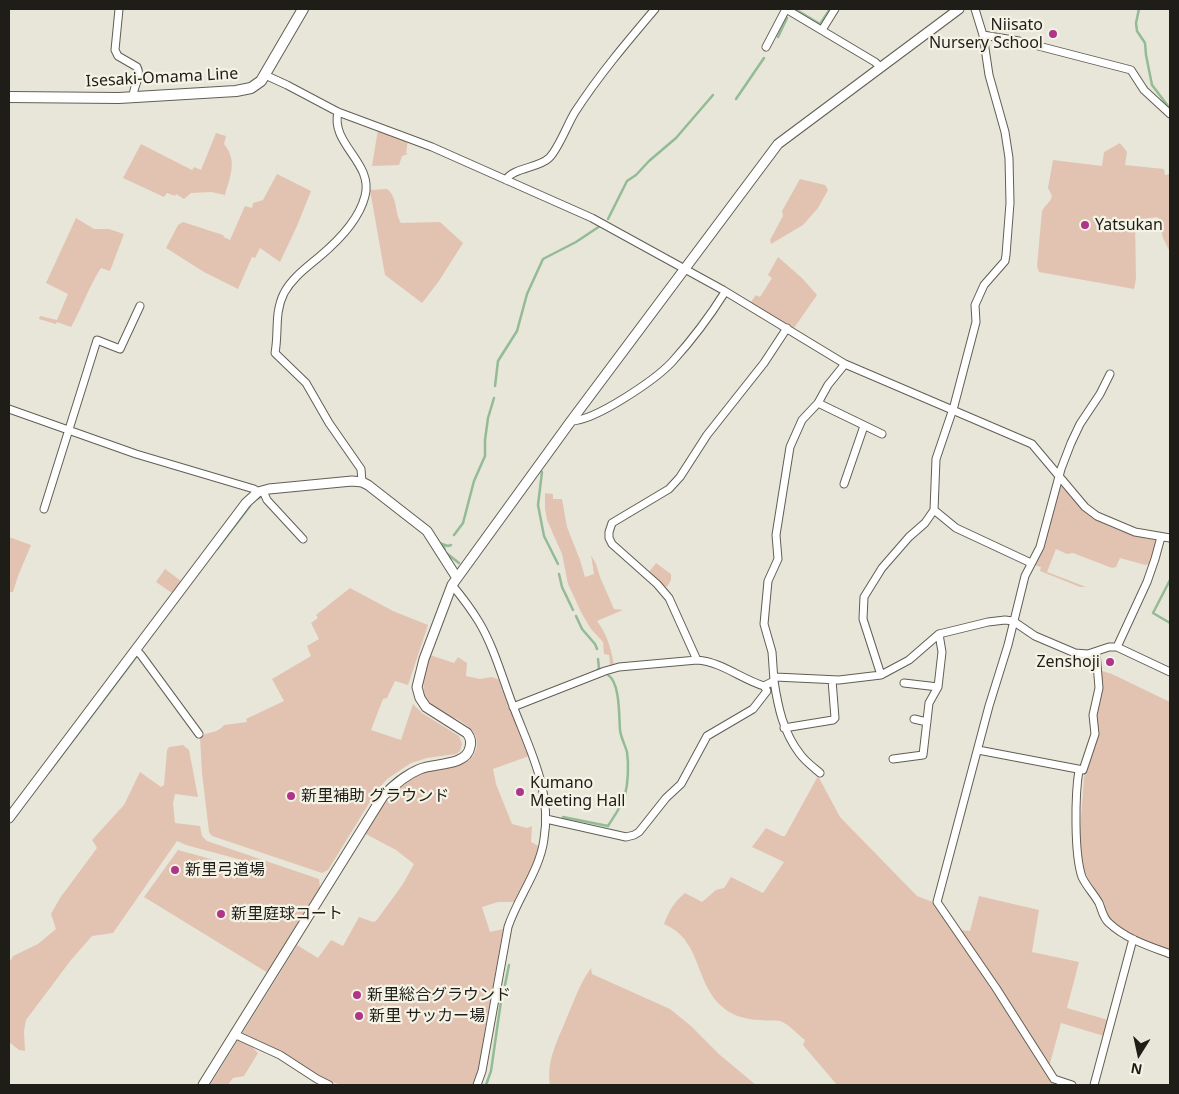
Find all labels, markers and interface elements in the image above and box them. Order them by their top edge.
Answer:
place label: Niisato Nursery School [929,15,1043,53]
marker: Niisato Nursery School [1047,28,1059,40]
street label: Isesaki-Omama Line [85,64,239,92]
place label: Yatsukan [1095,215,1163,235]
marker: Yatsukan [1079,219,1091,231]
place label: Zenshoji [1036,652,1100,672]
marker: Zenshoji [1104,656,1116,668]
place label: Kumano Meeting Hall [530,773,625,811]
place label: 新里補助 グラウンド [301,786,449,806]
marker: Kumano Meeting Hall [514,786,526,798]
marker: 新里補助 グラウンド [285,790,297,802]
place label: 新里弓道場 [185,860,265,880]
marker: 新里弓道場 [169,864,181,876]
place label: 新里庭球コート [231,904,343,924]
marker: 新里庭球コート [215,908,227,920]
place label: 新里総合グラウンド [367,985,511,1005]
marker: 新里総合グラウンド [351,989,363,1001]
place label: 新里 サッカー場 [369,1006,485,1026]
marker: 新里 サッカー場 [353,1010,365,1022]
north arrow [1114,1029,1164,1079]
text: N [1129,1059,1144,1080]

